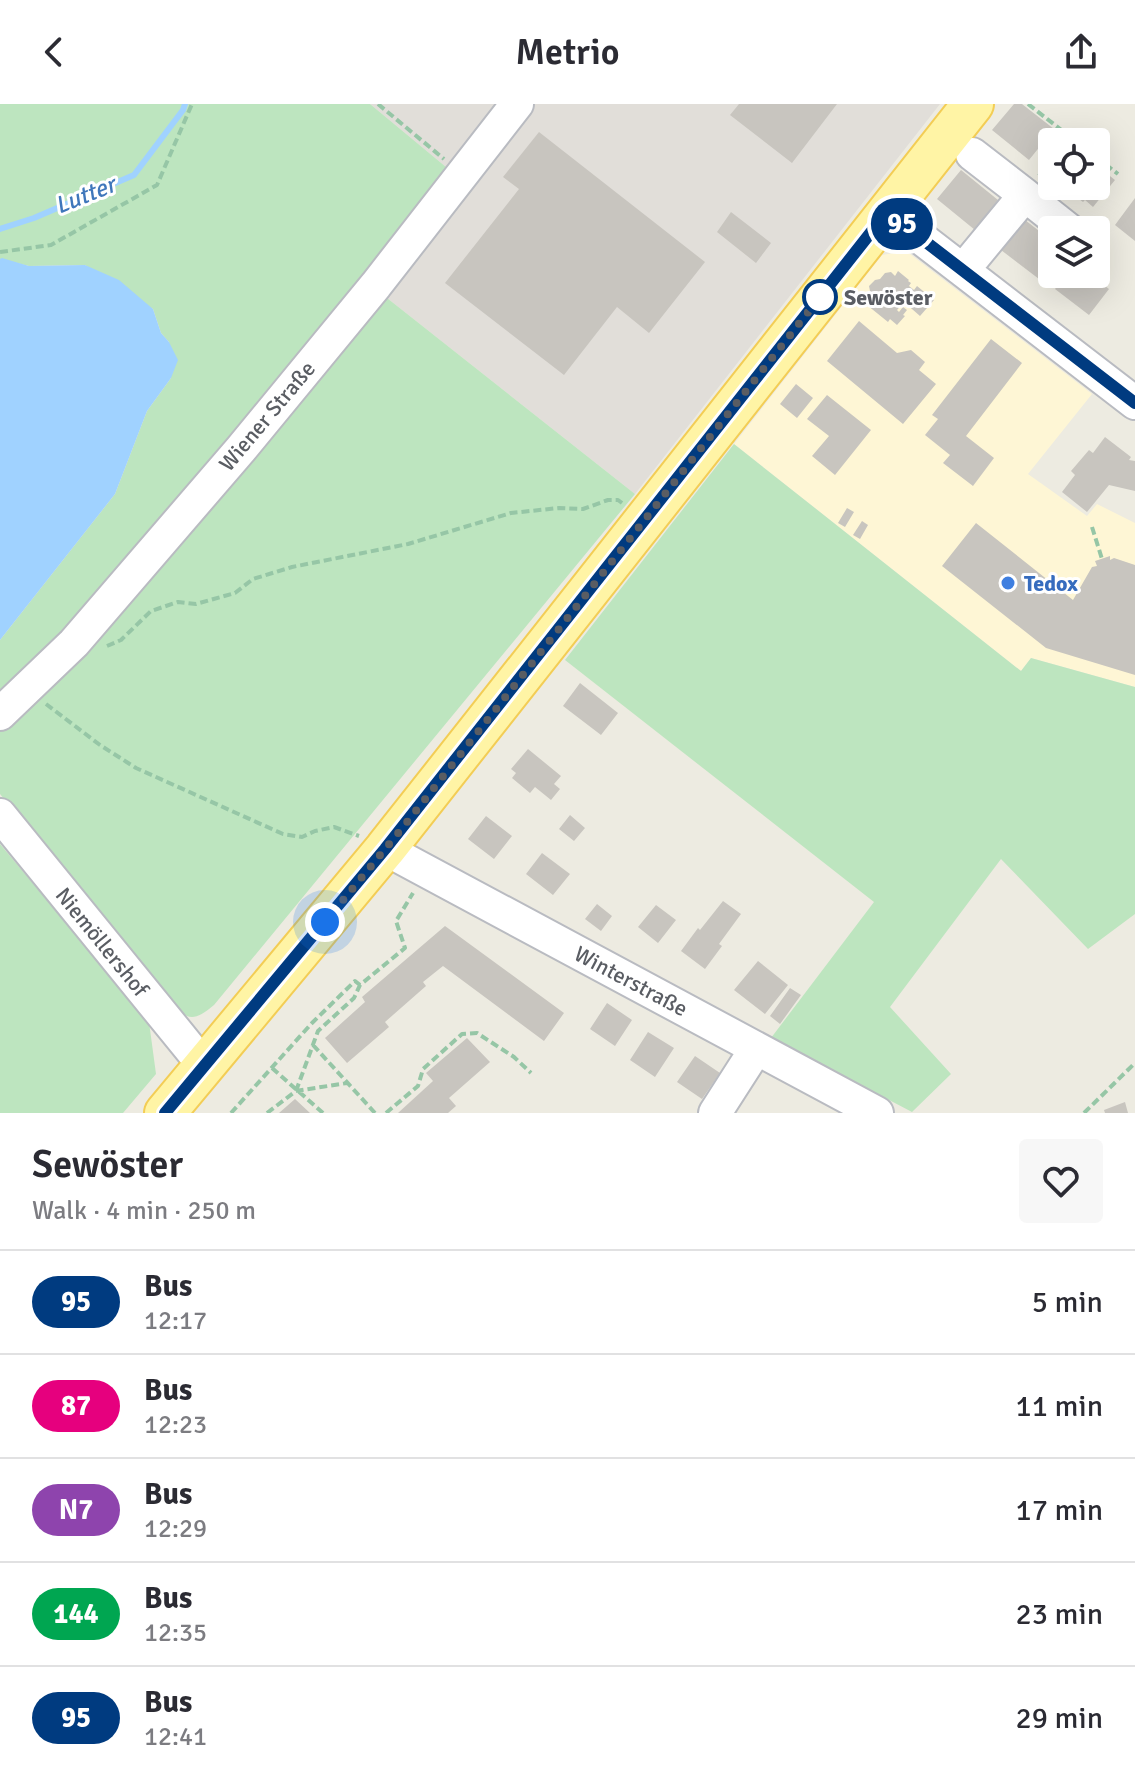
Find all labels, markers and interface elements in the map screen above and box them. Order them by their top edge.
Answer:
icon: back [32,30,76,74]
text: Metrio [515,30,620,75]
icon: share [1059,30,1103,74]
map controls [1038,128,1110,288]
button: locate [1038,128,1110,200]
water label: Lutter [50,168,123,221]
line badge: 95 [866,198,938,250]
text: 95 [887,207,917,241]
button: layers [1038,216,1110,288]
marker: Sewöster [803,280,837,314]
place label: Sewöster [844,284,933,311]
street label: Wiener Straße [213,355,321,477]
place label: Tedox [1024,570,1078,597]
marker: Tedox [999,574,1017,592]
street label: Niemöllershof [50,882,155,1003]
your location [305,902,345,942]
street label: Winterstraße [570,940,692,1022]
button: heart [1019,1139,1103,1223]
text: Sewöster [32,1141,183,1188]
text: Walk · 4 min · 250 m [32,1195,256,1227]
text: Bus [144,1268,192,1305]
text: 5 min [1032,1284,1103,1321]
text: 95 [61,1285,91,1319]
text: 12:17 [144,1305,207,1337]
text: Bus [144,1372,192,1409]
text: 11 min [1016,1388,1103,1425]
text: 87 [61,1389,91,1423]
text: 12:23 [144,1409,207,1441]
text: Bus [144,1476,192,1513]
text: 17 min [1016,1492,1103,1529]
text: N7 [59,1493,93,1527]
text: 12:29 [144,1513,207,1545]
text: Bus [144,1580,192,1617]
text: 23 min [1016,1596,1103,1633]
text: 144 [53,1597,99,1631]
text: 12:35 [144,1617,207,1649]
text: Bus [144,1684,192,1721]
text: 29 min [1016,1700,1103,1737]
text: 95 [61,1701,91,1735]
text: 12:41 [144,1721,207,1753]

